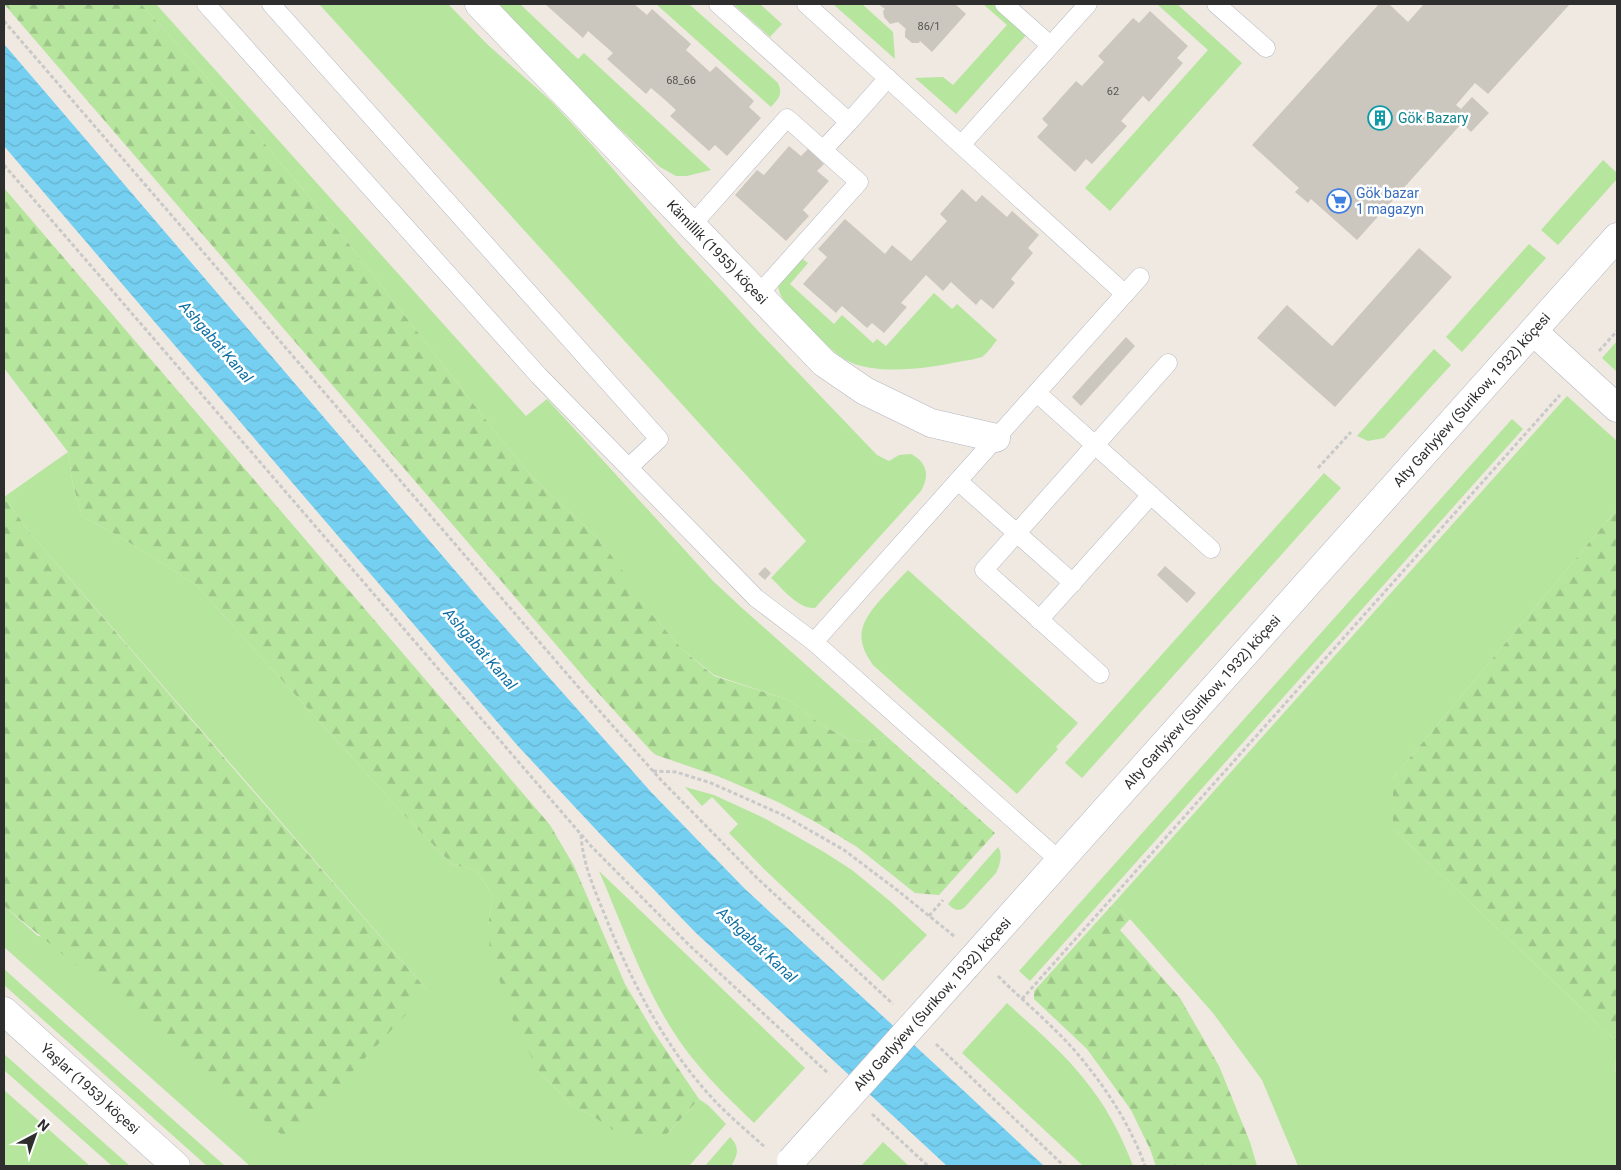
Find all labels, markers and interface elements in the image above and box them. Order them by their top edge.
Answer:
house number: 86/1 [917,20,941,33]
house number: 68_66 [666,74,696,87]
house number: 62 [1107,85,1119,98]
building icon: Gök Bazary [1367,105,1393,131]
place label: Gök Bazary [1398,110,1469,126]
place label: Gök bazar 1 magazyn [1356,185,1424,217]
supermarket icon: Gök bazar 1 magazyn [1326,188,1352,214]
street label: Kämillik (1955) köçesi [664,197,771,307]
water label: Ashgabat Kanal [175,297,257,387]
street label: Alty Garlyýew (Surikow, 1932) köçesi [1390,310,1553,490]
water label: Ashgabat Kanal [439,604,521,694]
street label: Alty Garlyýew (Surikow, 1932) köçesi [1120,612,1284,792]
water label: Ashgabat Kanal [713,903,801,987]
street label: Alty Garlyýew (Surikow, 1932) köçesi [850,914,1015,1094]
street label: Ýaşlar (1953) köçesi [38,1039,143,1137]
north arrow [10,1110,60,1160]
text: N [35,1116,53,1134]

